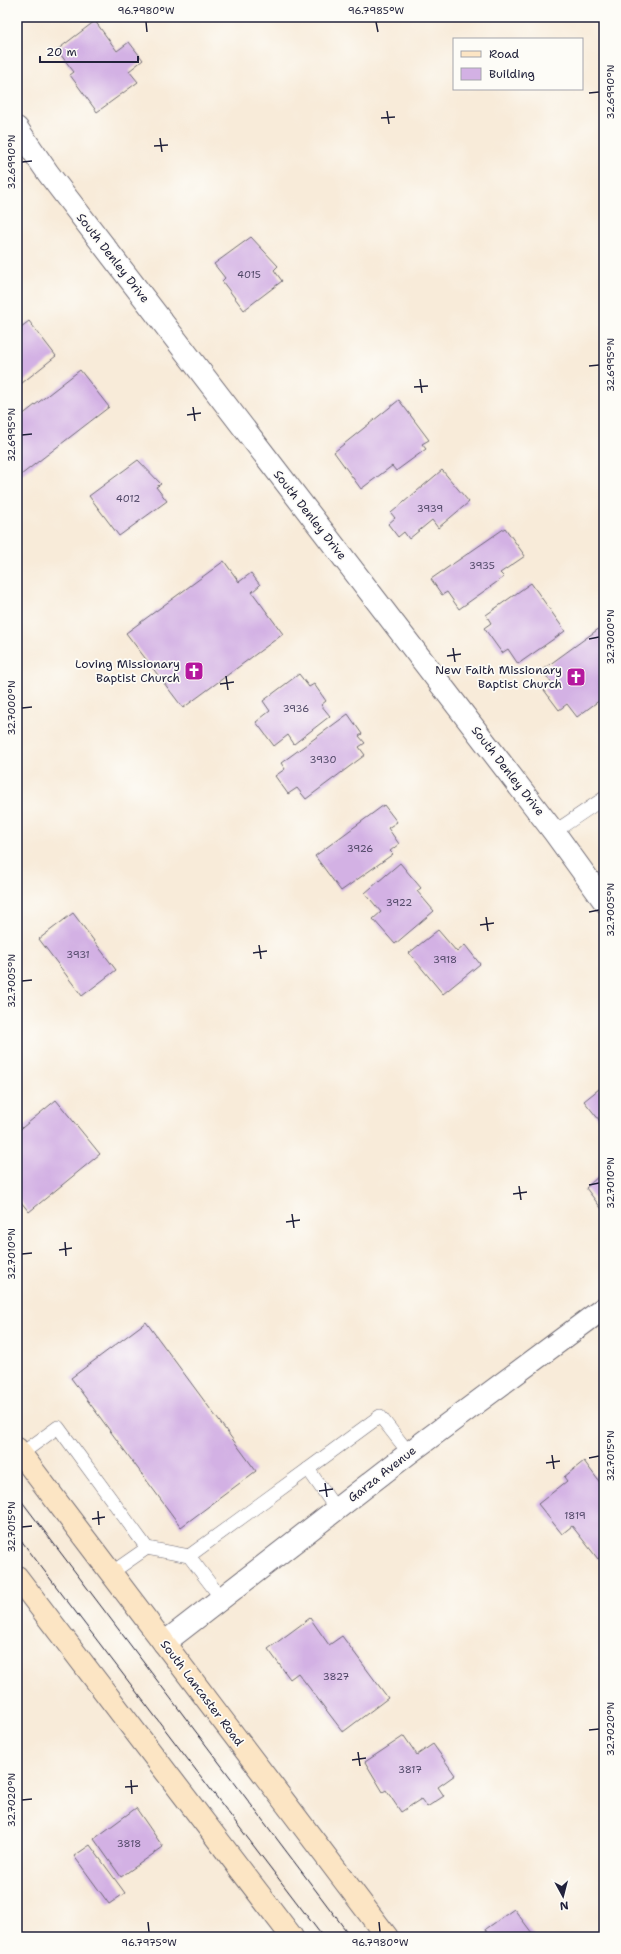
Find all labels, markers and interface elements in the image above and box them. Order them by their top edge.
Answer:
text: 96.7980°W [117,4,175,17]
text: 96.7985°W [348,4,405,17]
scale bar [40,38,138,64]
legend [453,38,583,90]
text: 20 m [46,44,77,60]
text: Road [489,46,520,62]
text: 32.6990°N [604,65,617,119]
text: Building [489,66,535,82]
text: 32.6990°N [5,135,18,189]
street label: South Denley Drive [73,210,153,306]
house number: 4015 [237,268,261,281]
text: 32.6995°N [604,338,617,392]
text: 32.6995°N [5,408,18,462]
street label: South Denley Drive [270,467,350,563]
house number: 4012 [116,492,140,505]
house number: 3939 [417,502,443,515]
house number: 3935 [469,559,495,572]
text: 32.7000°N [604,609,617,665]
place label: Loving Missionary Baptist Church [75,656,180,686]
church icon: Loving Missionary Baptist Church [183,660,205,682]
place label: New Faith Missionary Baptist Church [435,662,562,692]
church icon: New Faith Missionary Baptist Church [565,666,587,688]
text: 32.7000°N [5,680,18,736]
house number: 3936 [283,702,309,715]
street label: South Denley Drive [468,723,548,819]
house number: 3930 [310,753,336,766]
house number: 3926 [347,842,373,855]
text: 32.7005°N [604,883,617,937]
house number: 3922 [386,896,412,909]
house number: 3931 [66,948,90,961]
house number: 3918 [433,953,457,966]
text: 32.7005°N [5,954,18,1008]
text: 32.7010°N [604,1157,617,1209]
text: 32.7010°N [5,1228,18,1280]
text: 32.7015°N [604,1430,617,1482]
street label: Garza Avenue [345,1442,420,1506]
text: 32.7015°N [5,1501,18,1553]
house number: 1819 [564,1509,586,1522]
street label: South Lancaster Road [157,1637,247,1750]
house number: 3827 [323,1670,349,1683]
text: 32.7020°N [604,1702,617,1756]
house number: 3817 [398,1763,422,1776]
text: 32.7020°N [5,1773,18,1827]
house number: 3818 [117,1837,141,1850]
north arrow [543,1876,583,1916]
text: N [559,1897,569,1913]
text: 96.7975°W [121,1936,177,1949]
text: 96.7980°W [351,1936,409,1949]

